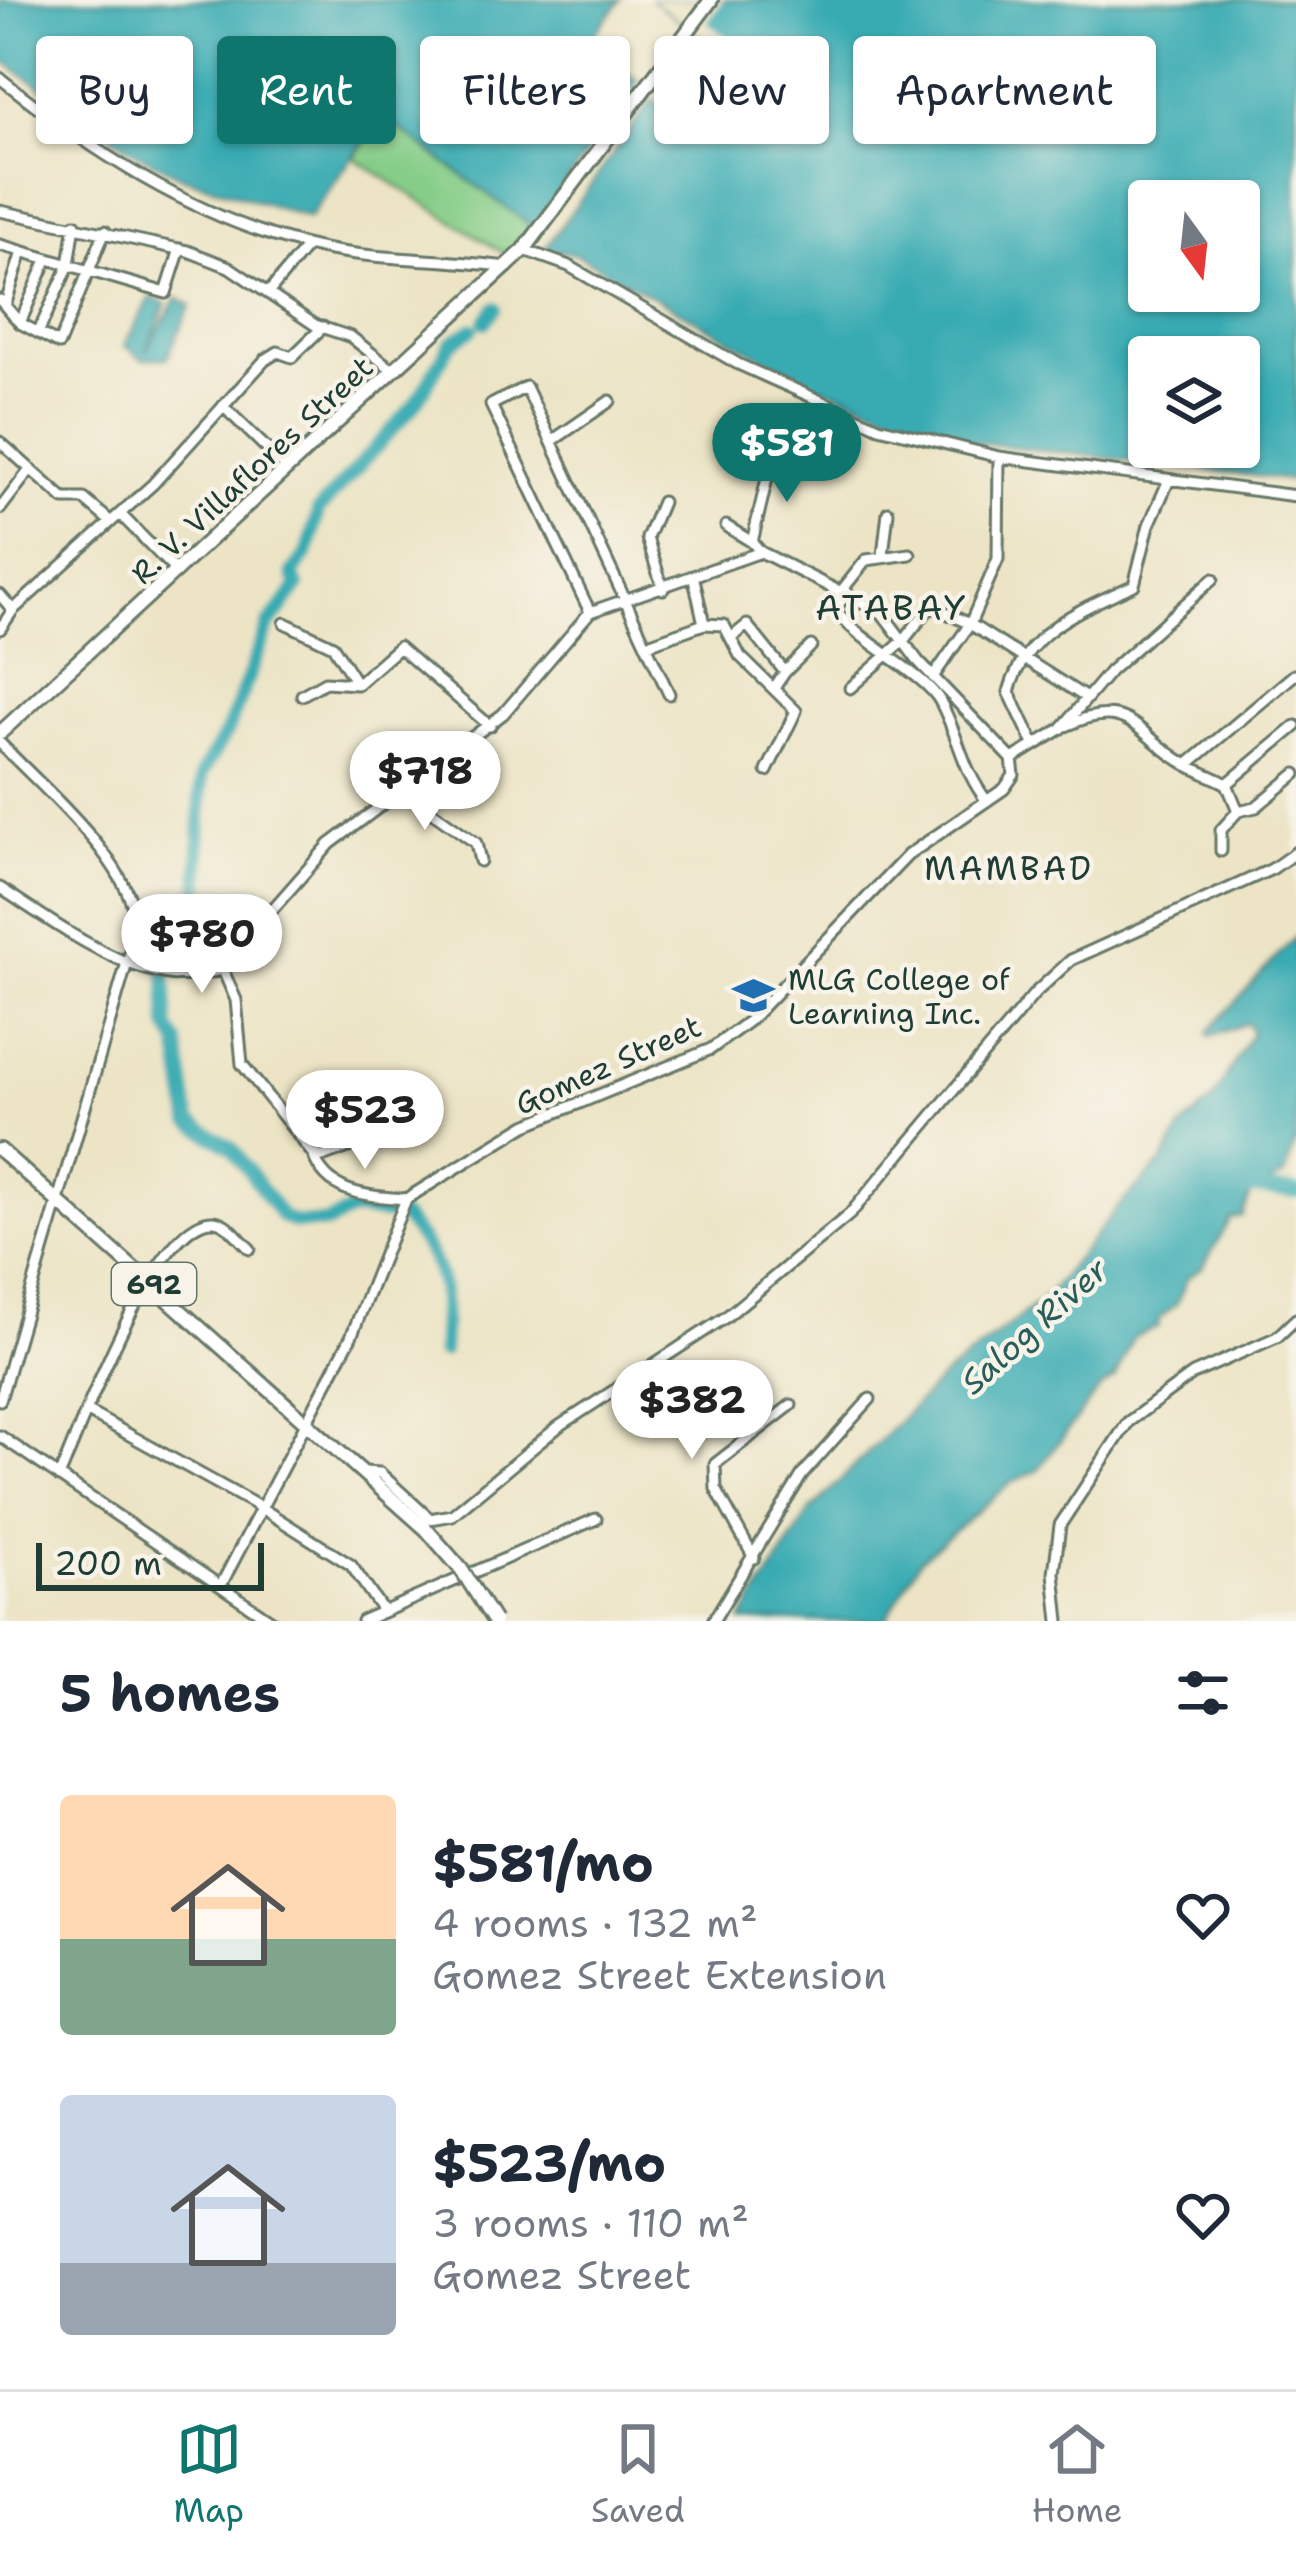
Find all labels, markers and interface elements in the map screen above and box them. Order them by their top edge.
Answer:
chip: Buy [36,36,193,144]
chip: Rent [217,36,396,144]
chip: Filters [420,36,630,144]
chip: New [654,36,829,144]
chip: Apartment [853,36,1156,144]
north arrow [1128,180,1260,312]
map controls [1128,180,1260,468]
button: layers [1128,336,1260,468]
street label: R. V. Villaflores Street [122,347,382,593]
pin: $581 [716,403,858,505]
text: $581 [739,416,835,468]
district label: ATABAY [815,583,969,632]
pin: $718 [354,731,496,833]
text: $718 [377,744,473,796]
district label: MAMBAD [924,846,1094,891]
pin: $780 [131,894,273,996]
text: $780 [148,907,256,959]
place label: MLG College of Learning Inc. [788,959,1011,1034]
school or university icon: MLG College of Learning Inc. [731,973,777,1019]
street label: Gomez Street [509,1006,707,1124]
pin: $523 [294,1070,436,1172]
text: $523 [313,1083,417,1135]
water label: Salog River [951,1248,1118,1404]
road number: 692 [112,1263,196,1305]
pin: $382 [621,1360,763,1462]
text: $382 [638,1373,746,1425]
scale bar [36,1537,264,1590]
text: 200 m [54,1541,162,1586]
text: 5 homes [60,1659,280,1727]
icon: filters [1170,1660,1236,1726]
text: $581/mo [432,1829,654,1897]
icon: home [156,1843,300,1987]
icon: heart [1170,1882,1236,1948]
text: 4 rooms · 132 m² [432,1897,758,1949]
text: Gomez Street Extension [432,1949,887,2001]
text: $523/mo [432,2129,666,2197]
icon: home [156,2143,300,2287]
icon: heart [1170,2182,1236,2248]
text: 3 rooms · 110 m² [432,2197,749,2249]
text: Gomez Street [432,2249,691,2301]
tab: Map [173,2416,244,2533]
tab: Saved [591,2416,685,2533]
tab: Home [1032,2416,1122,2533]

